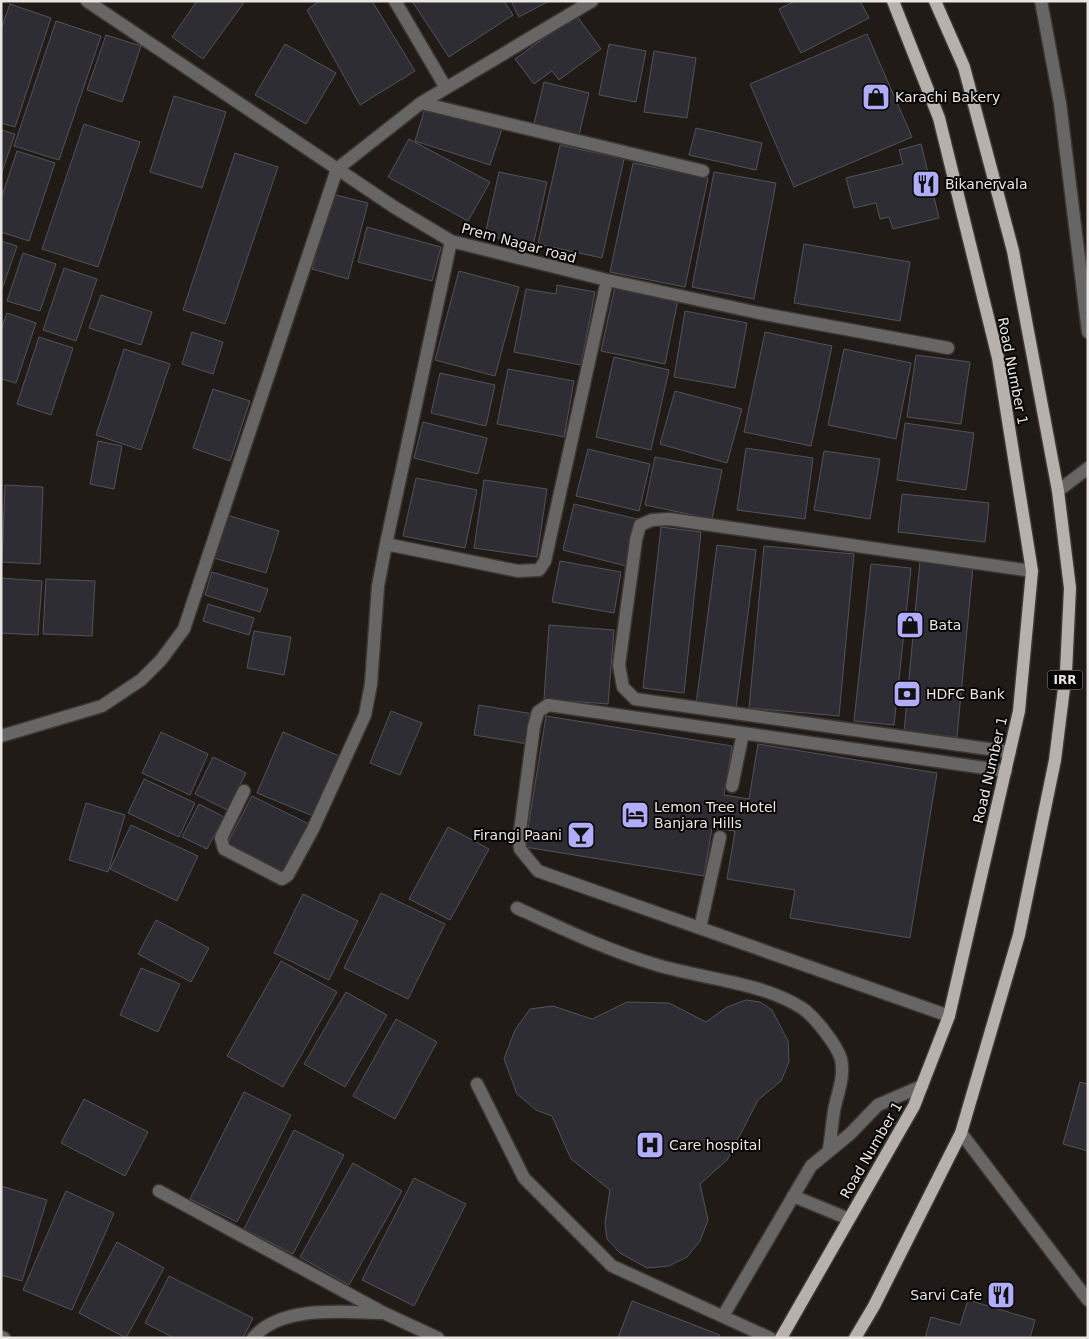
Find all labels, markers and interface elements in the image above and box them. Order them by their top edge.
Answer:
shop icon: Karachi Bakery [861,82,891,112]
place label: Karachi Bakery [895,89,1000,105]
restaurant icon: Bikanervala [911,169,941,199]
place label: Bikanervala [945,176,1028,192]
street label: Prem Nagar road [460,220,578,266]
street label: Road Number 1 [995,316,1031,426]
shop icon: Bata [895,610,925,640]
place label: Bata [929,617,961,633]
road number: IRR [1048,670,1082,690]
bank icon: HDFC Bank [892,679,922,709]
place label: HDFC Bank [926,686,1006,702]
street label: Road Number 1 [970,715,1010,825]
place label: Lemon Tree Hotel Banjara Hills [654,799,776,831]
hotel icon: Lemon Tree Hotel Banjara Hills [620,800,650,830]
bar icon: Firangi Paani [566,820,596,850]
place label: Firangi Paani [473,827,562,843]
street label: Road Number 1 [837,1099,905,1201]
hospital icon: Care hospital [635,1130,665,1160]
place label: Care hospital [669,1137,761,1153]
restaurant icon: Sarvi Cafe [986,1280,1016,1310]
place label: Sarvi Cafe [910,1287,982,1303]

